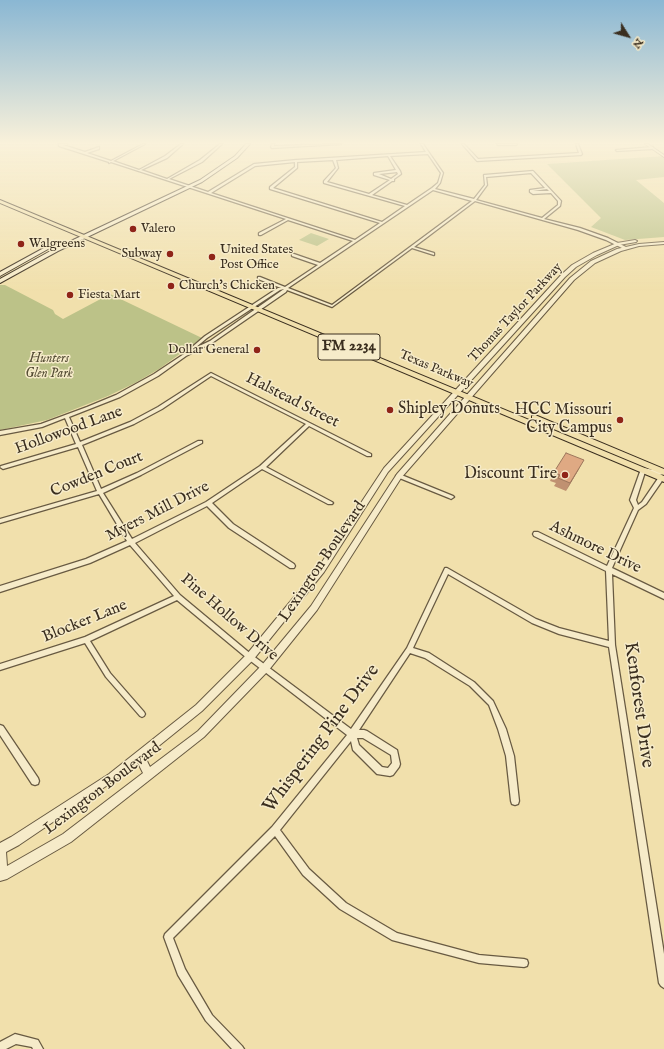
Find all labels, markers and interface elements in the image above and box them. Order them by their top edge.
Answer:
north arrow [608,16,648,56]
text: N [629,35,646,51]
place label: Valero [141,221,176,237]
marker: Valero [128,224,138,234]
place label: Walgreens [29,236,85,252]
marker: Walgreens [16,239,26,249]
place label: United States Post Office [220,242,293,273]
place label: Subway [121,246,162,262]
marker: Subway [165,249,175,259]
marker: United States Post Office [207,252,217,262]
street label: Thomas Taylor Parkway [466,260,566,366]
place label: Church's Chicken [179,278,275,294]
marker: Church's Chicken [166,281,176,291]
place label: Fiesta Mart [78,287,140,303]
marker: Fiesta Mart [65,290,75,300]
road number: FM 2234 [318,334,380,360]
place label: Dollar General [168,342,249,358]
marker: Dollar General [252,345,262,355]
street label: Texas Parkway [397,347,475,393]
park label: Hunters Glen Park [25,351,73,382]
street label: Halstead Street [242,369,342,433]
place label: Shipley Donuts [398,400,500,420]
place label: HCC Missouri City Campus [514,401,612,439]
street label: Hollowood Lane [13,403,125,459]
marker: Shipley Donuts [385,405,395,415]
marker: HCC Missouri City Campus [615,415,625,425]
street label: Cowden Court [48,448,146,502]
place label: Discount Tire [464,465,557,485]
marker: Discount Tire [560,470,570,480]
street label: Myers Mill Drive [103,478,213,546]
street label: Lexington Boulevard [275,498,371,626]
street label: Ashmore Drive [546,517,644,579]
street label: Pine Hollow Drive [176,570,282,666]
street label: Blocker Lane [40,596,130,648]
street label: Kenforest Drive [618,641,658,769]
street label: Whispering Pine Drive [259,660,385,818]
street label: Lexington Boulevard [41,739,165,839]

